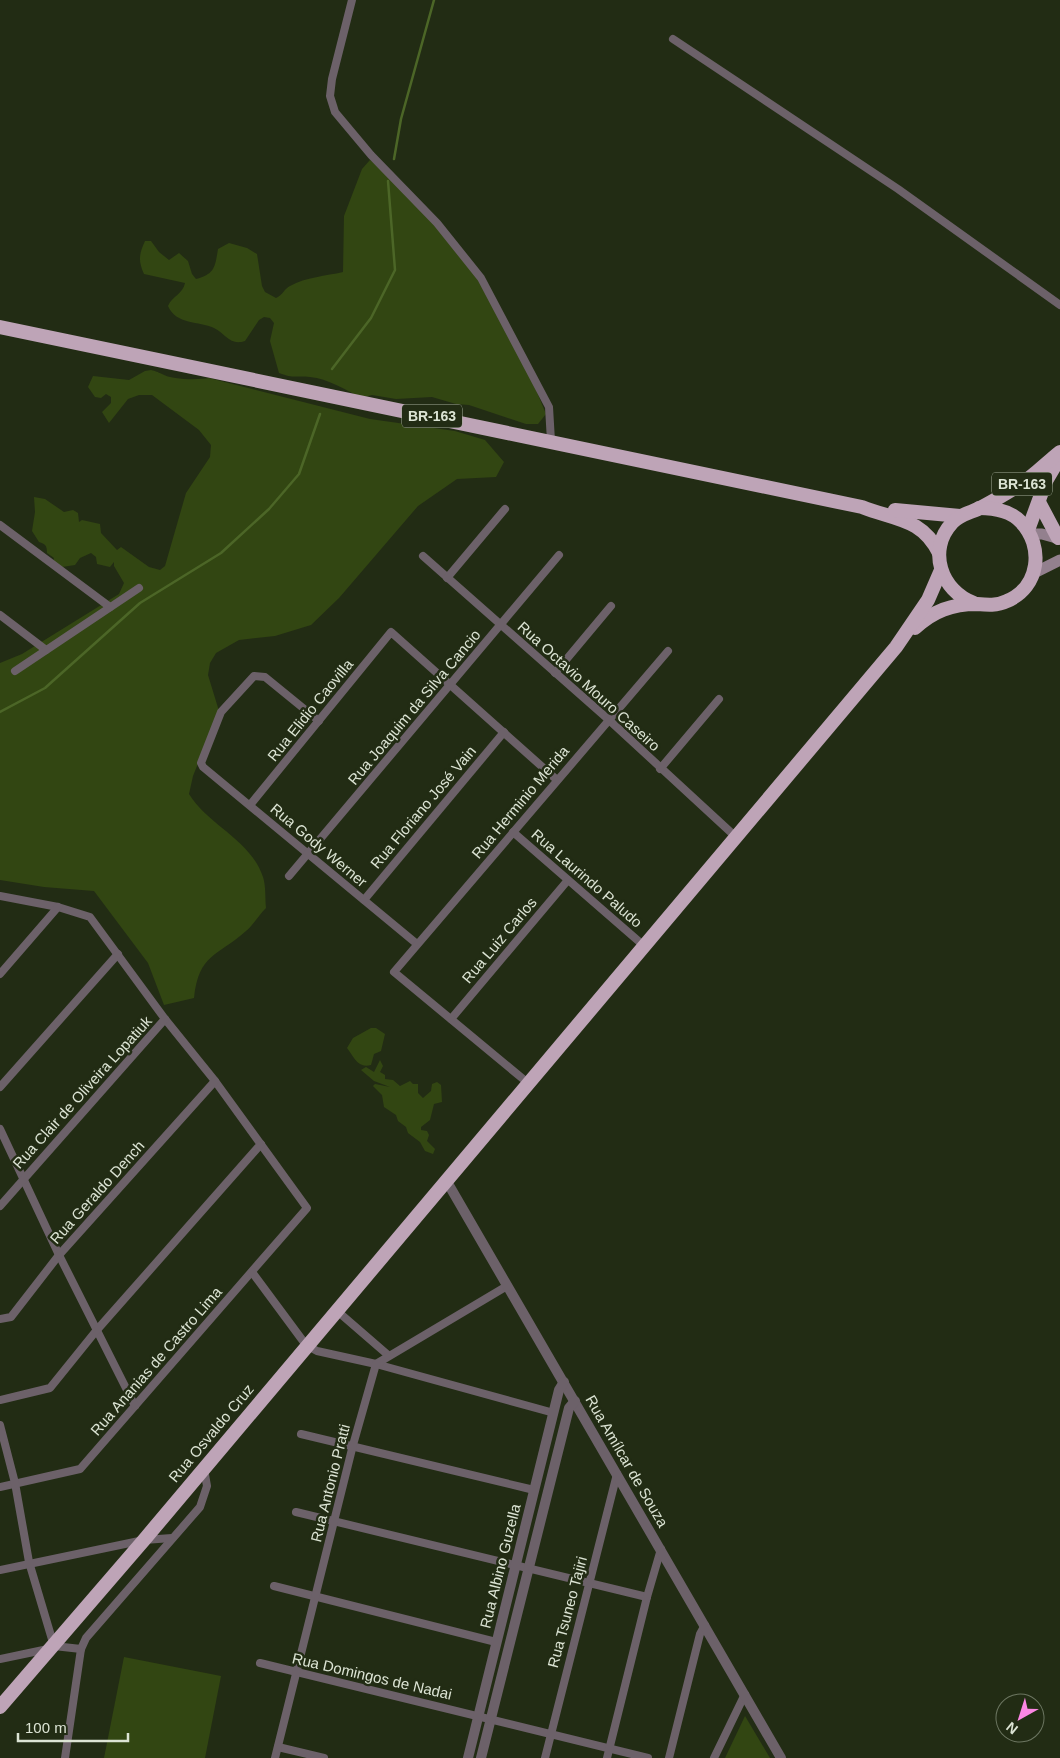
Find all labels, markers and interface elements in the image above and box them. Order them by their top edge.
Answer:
road number: BR-163 [402,404,462,428]
road number: BR-163 [992,472,1052,496]
street label: Rua Octavio Mouro Caseiro [515,618,663,754]
street label: Rua Joaquim da Silva Cancio [344,626,484,788]
street label: Rua Elidio Caovilla [264,655,357,764]
street label: Rua Floriano José Vain [367,742,479,872]
street label: Rua Herminio Merida [468,742,572,862]
street label: Rua Gody Werner [267,800,371,890]
street label: Rua Laurindo Paludo [528,825,646,931]
street label: Rua Luiz Carlos [458,894,540,986]
street label: Rua Clair de Oliveira Lopatiuk [9,1012,155,1172]
street label: Rua Geraldo Dench [46,1137,148,1247]
street label: Rua Ananias de Castro Lima [87,1283,225,1439]
street label: Rua Osvaldo Cruz [165,1381,257,1485]
street label: Rua Amílcar de Souza [582,1392,672,1530]
street label: Rua Antonio Pratti [307,1422,353,1544]
street label: Rua Albino Guzella [476,1501,524,1630]
street label: Rua Tsuneo Tajiri [544,1554,590,1670]
street label: Rua Domingos de Nadai [290,1649,454,1703]
north arrow [995,1693,1045,1743]
scale bar [18,1710,128,1742]
text: 100 m [25,1719,67,1736]
text: N [1003,1719,1021,1738]

